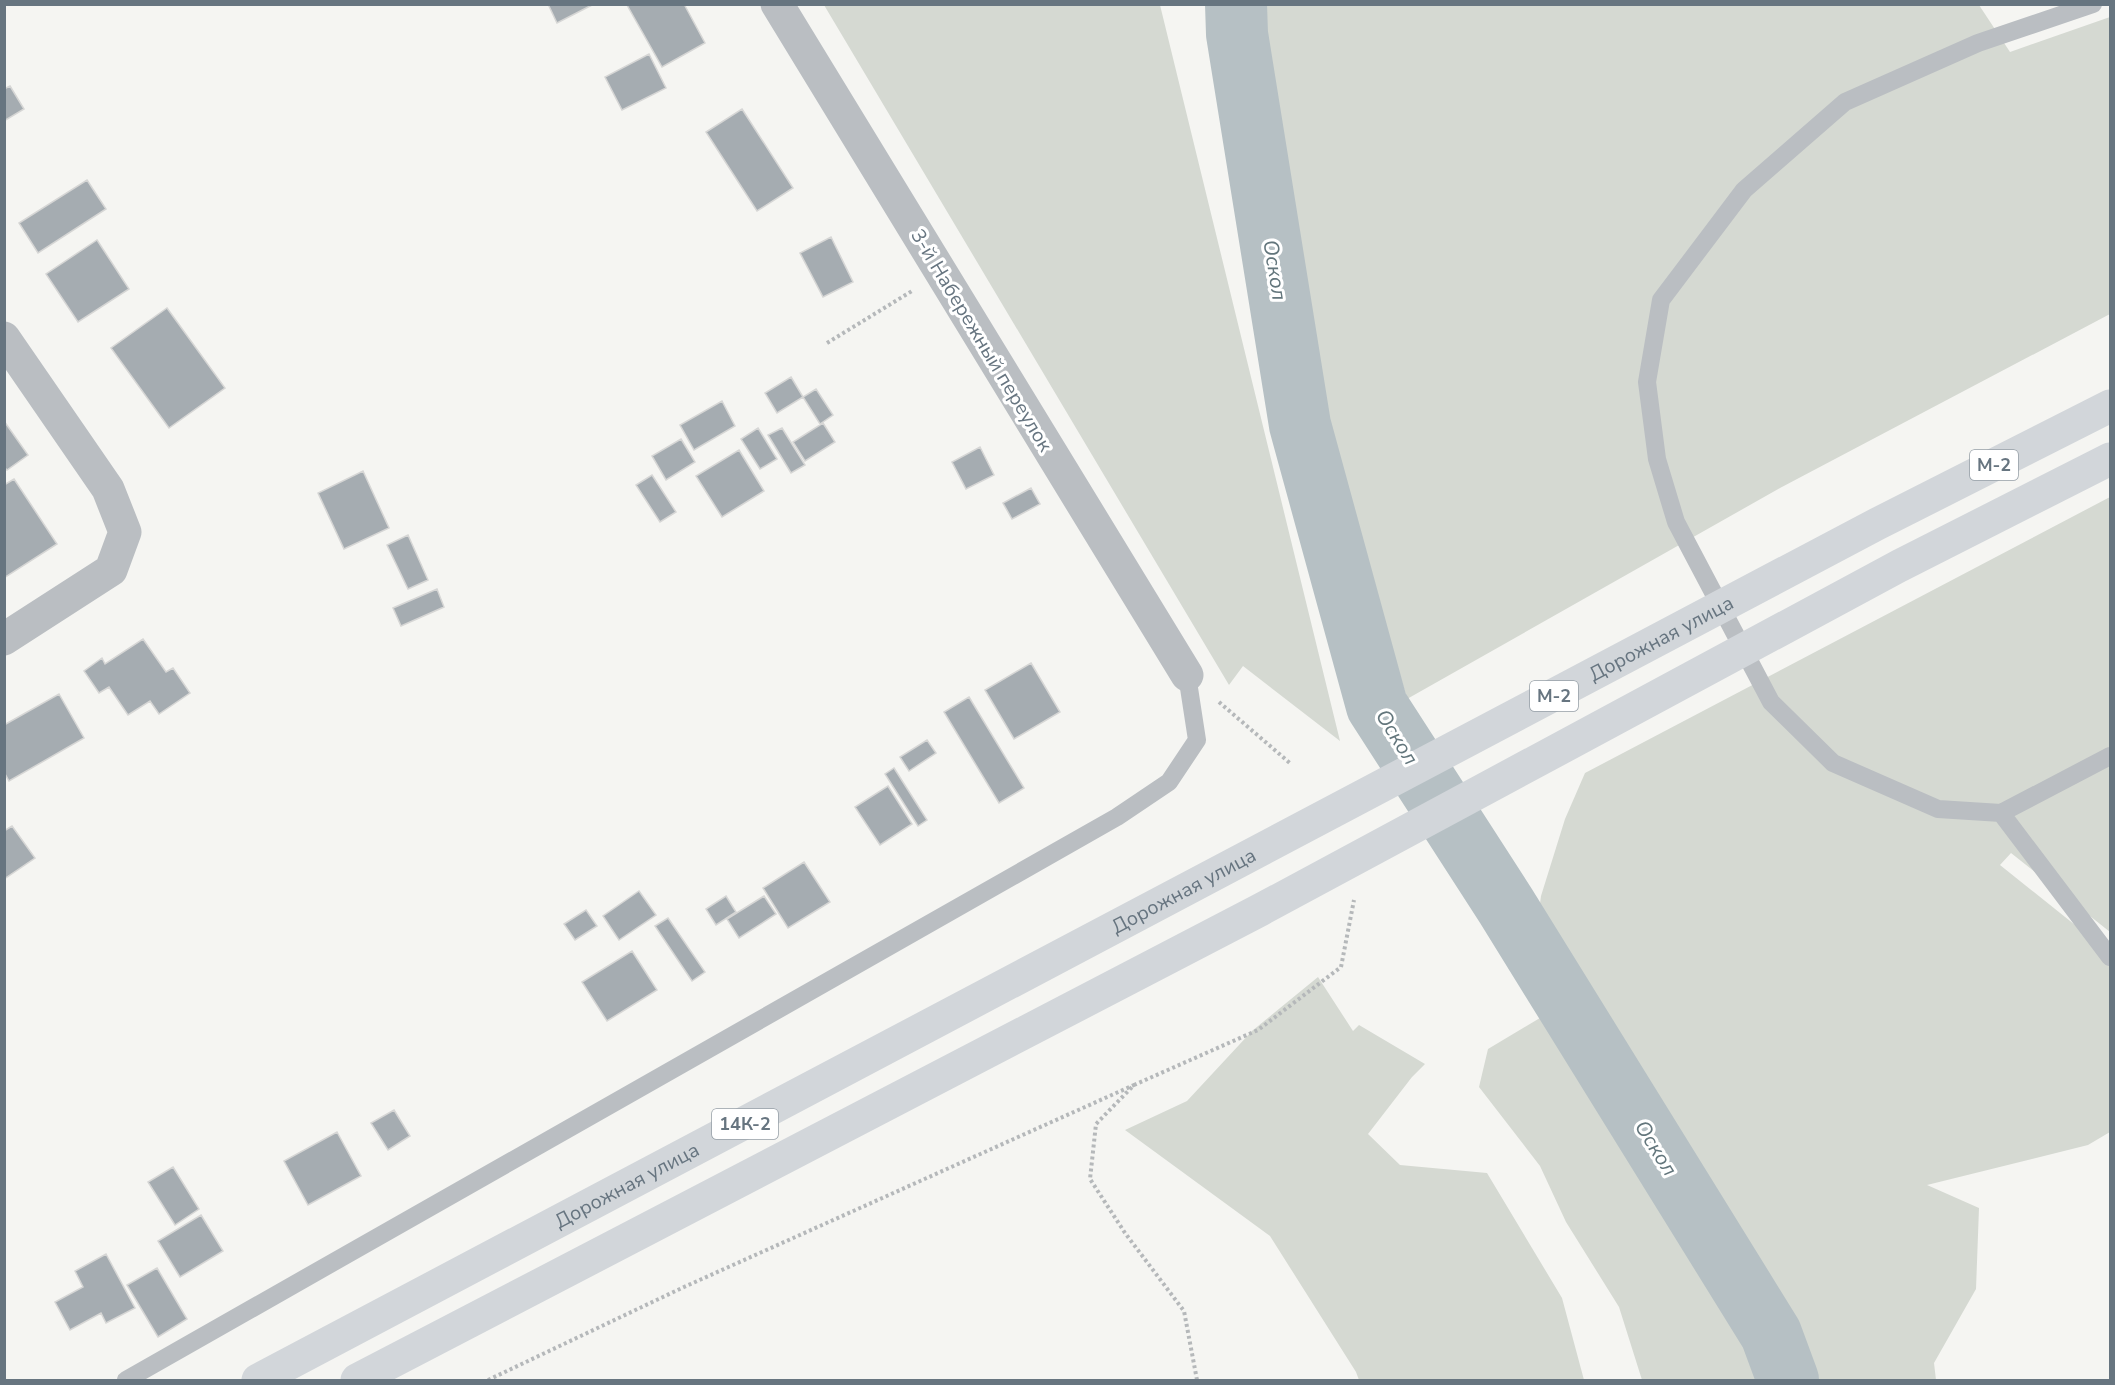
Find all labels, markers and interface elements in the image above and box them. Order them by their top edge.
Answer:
street label: 3-й Набережный переулок [904,224,1059,457]
water label: Оскол [1256,238,1294,302]
road number: М-2 [1970,450,2018,480]
street label: Дорожная улица [1584,589,1738,688]
road number: М-2 [1530,681,1578,711]
water label: Оскол [1369,704,1425,770]
street label: Дорожная улица [1107,842,1261,940]
road number: 14К-2 [712,1109,778,1139]
water label: Оскол [1628,1115,1684,1181]
street label: Дорожная улица [550,1136,704,1235]

